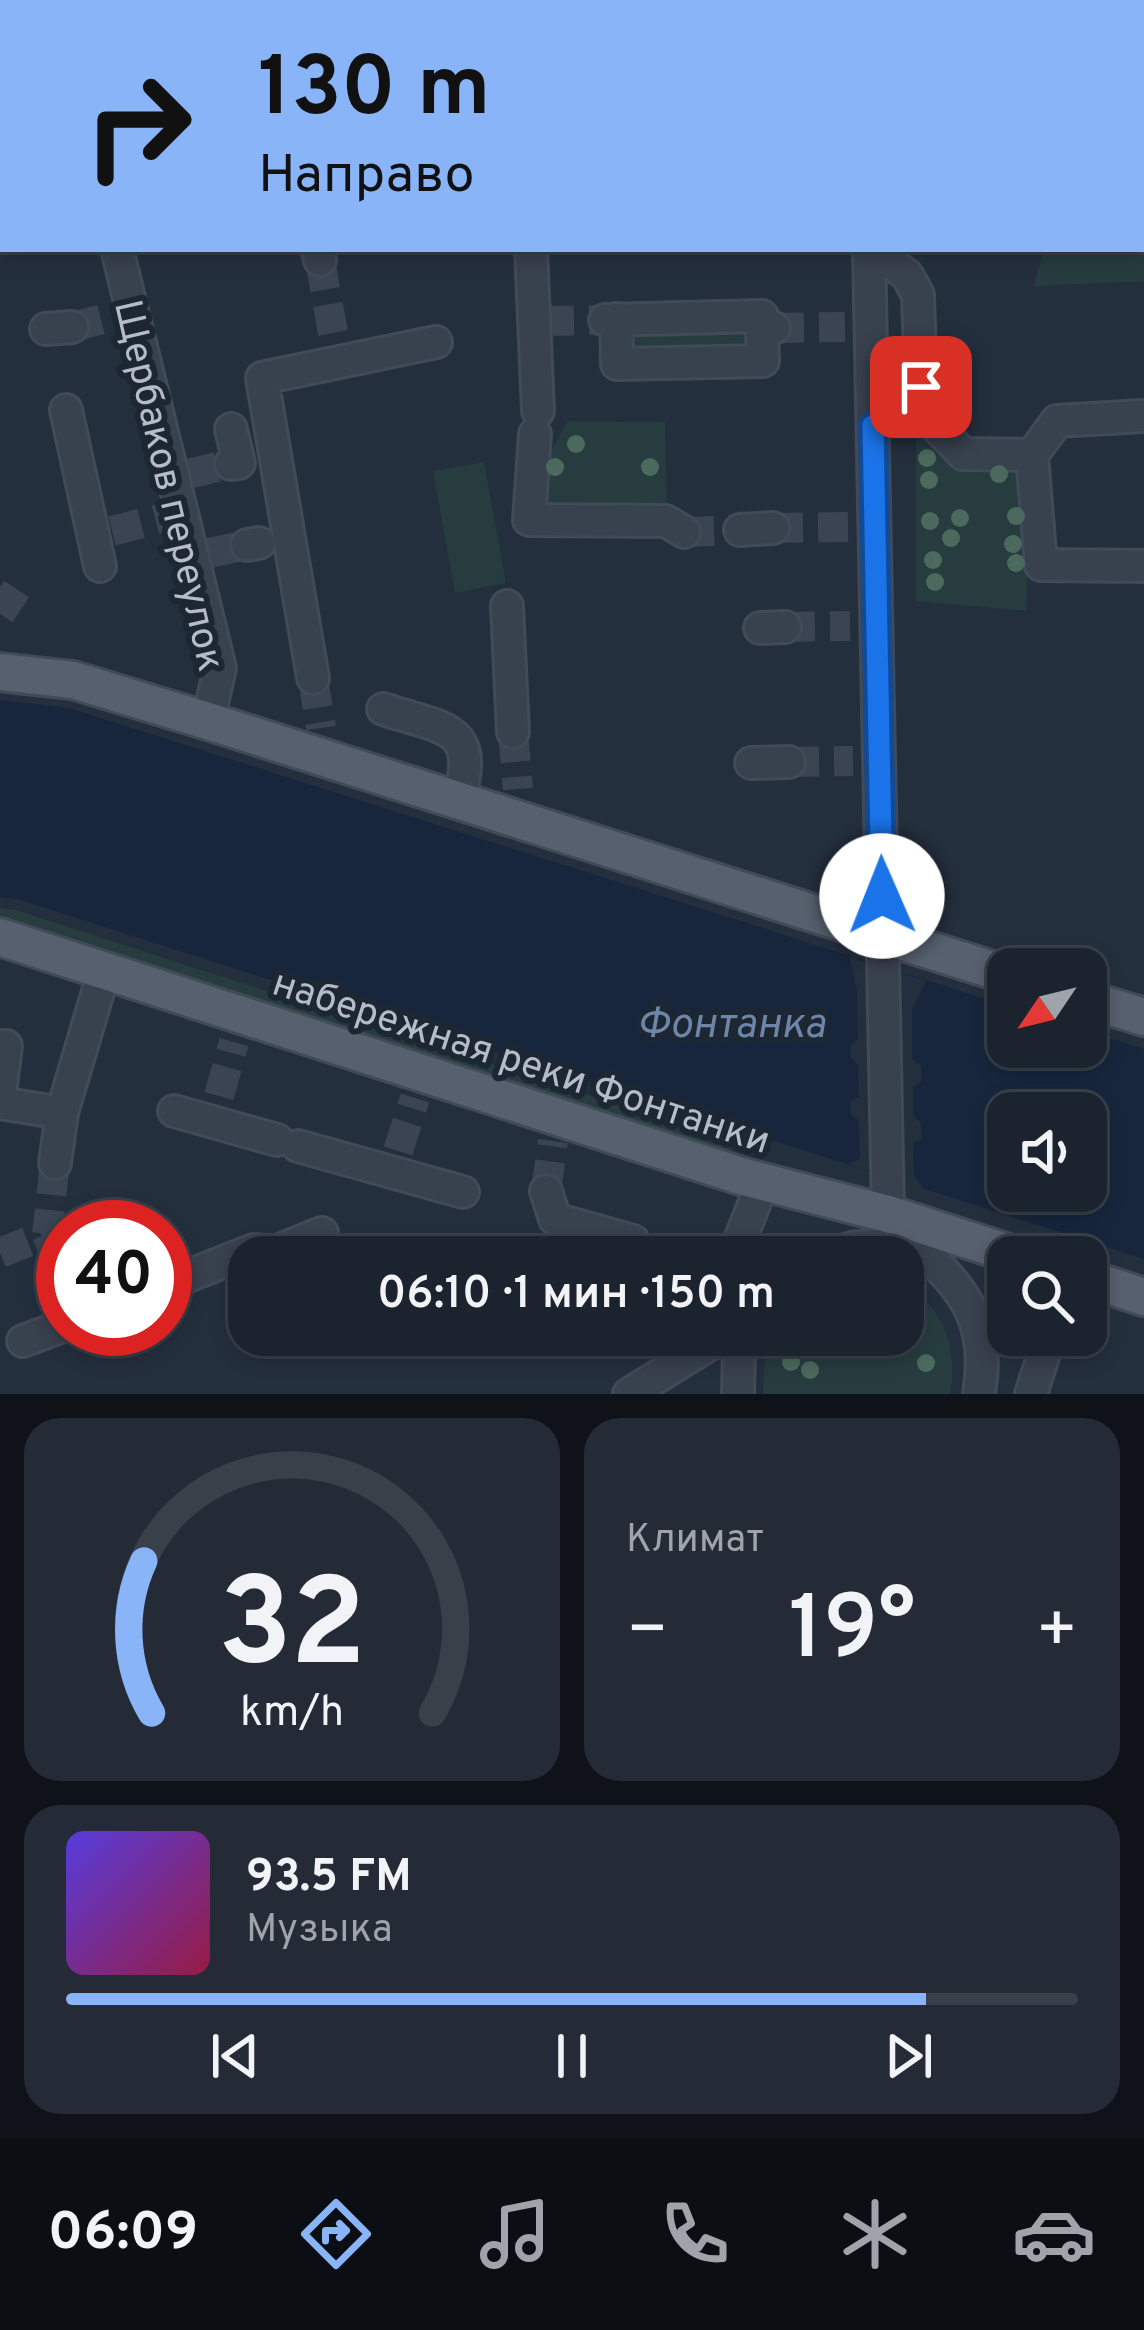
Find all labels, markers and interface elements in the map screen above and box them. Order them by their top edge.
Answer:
text: 130 m [258,39,490,145]
icon: right [60,48,216,204]
text: Направо [258,143,475,212]
street label: Щербаков переулок [100,296,233,676]
pin [870,336,972,438]
icon: arrive [888,354,954,420]
position arrow [819,833,945,959]
north arrow [987,948,1107,1068]
map controls [987,948,1107,1356]
street label: набережная реки Фонтанки [266,961,776,1168]
water label: Фонтанка [636,1000,826,1053]
button: sound [987,1092,1107,1212]
speed limit sign: 40 [36,1200,192,1356]
button: search [987,1236,1107,1356]
text: 06:10 · 1 мин · 150 m [377,1267,775,1324]
text: Климат [626,1517,764,1566]
text: 32 [218,1552,366,1710]
text: 19° [788,1577,916,1690]
text: − [626,1592,669,1675]
text: + [1035,1592,1078,1675]
text: km/h [240,1686,344,1740]
text: 93.5 FM [246,1850,412,1907]
text: Музыка [246,1907,393,1956]
icon: previous [202,2023,268,2089]
icon: pause [539,2023,605,2089]
icon: next [876,2023,942,2089]
icon: directions [294,2192,378,2276]
icon: music [473,2192,557,2276]
icon: phone [653,2192,737,2276]
icon: climate [833,2192,917,2276]
icon: car [1012,2192,1096,2276]
text: 06:09 [48,2200,198,2269]

